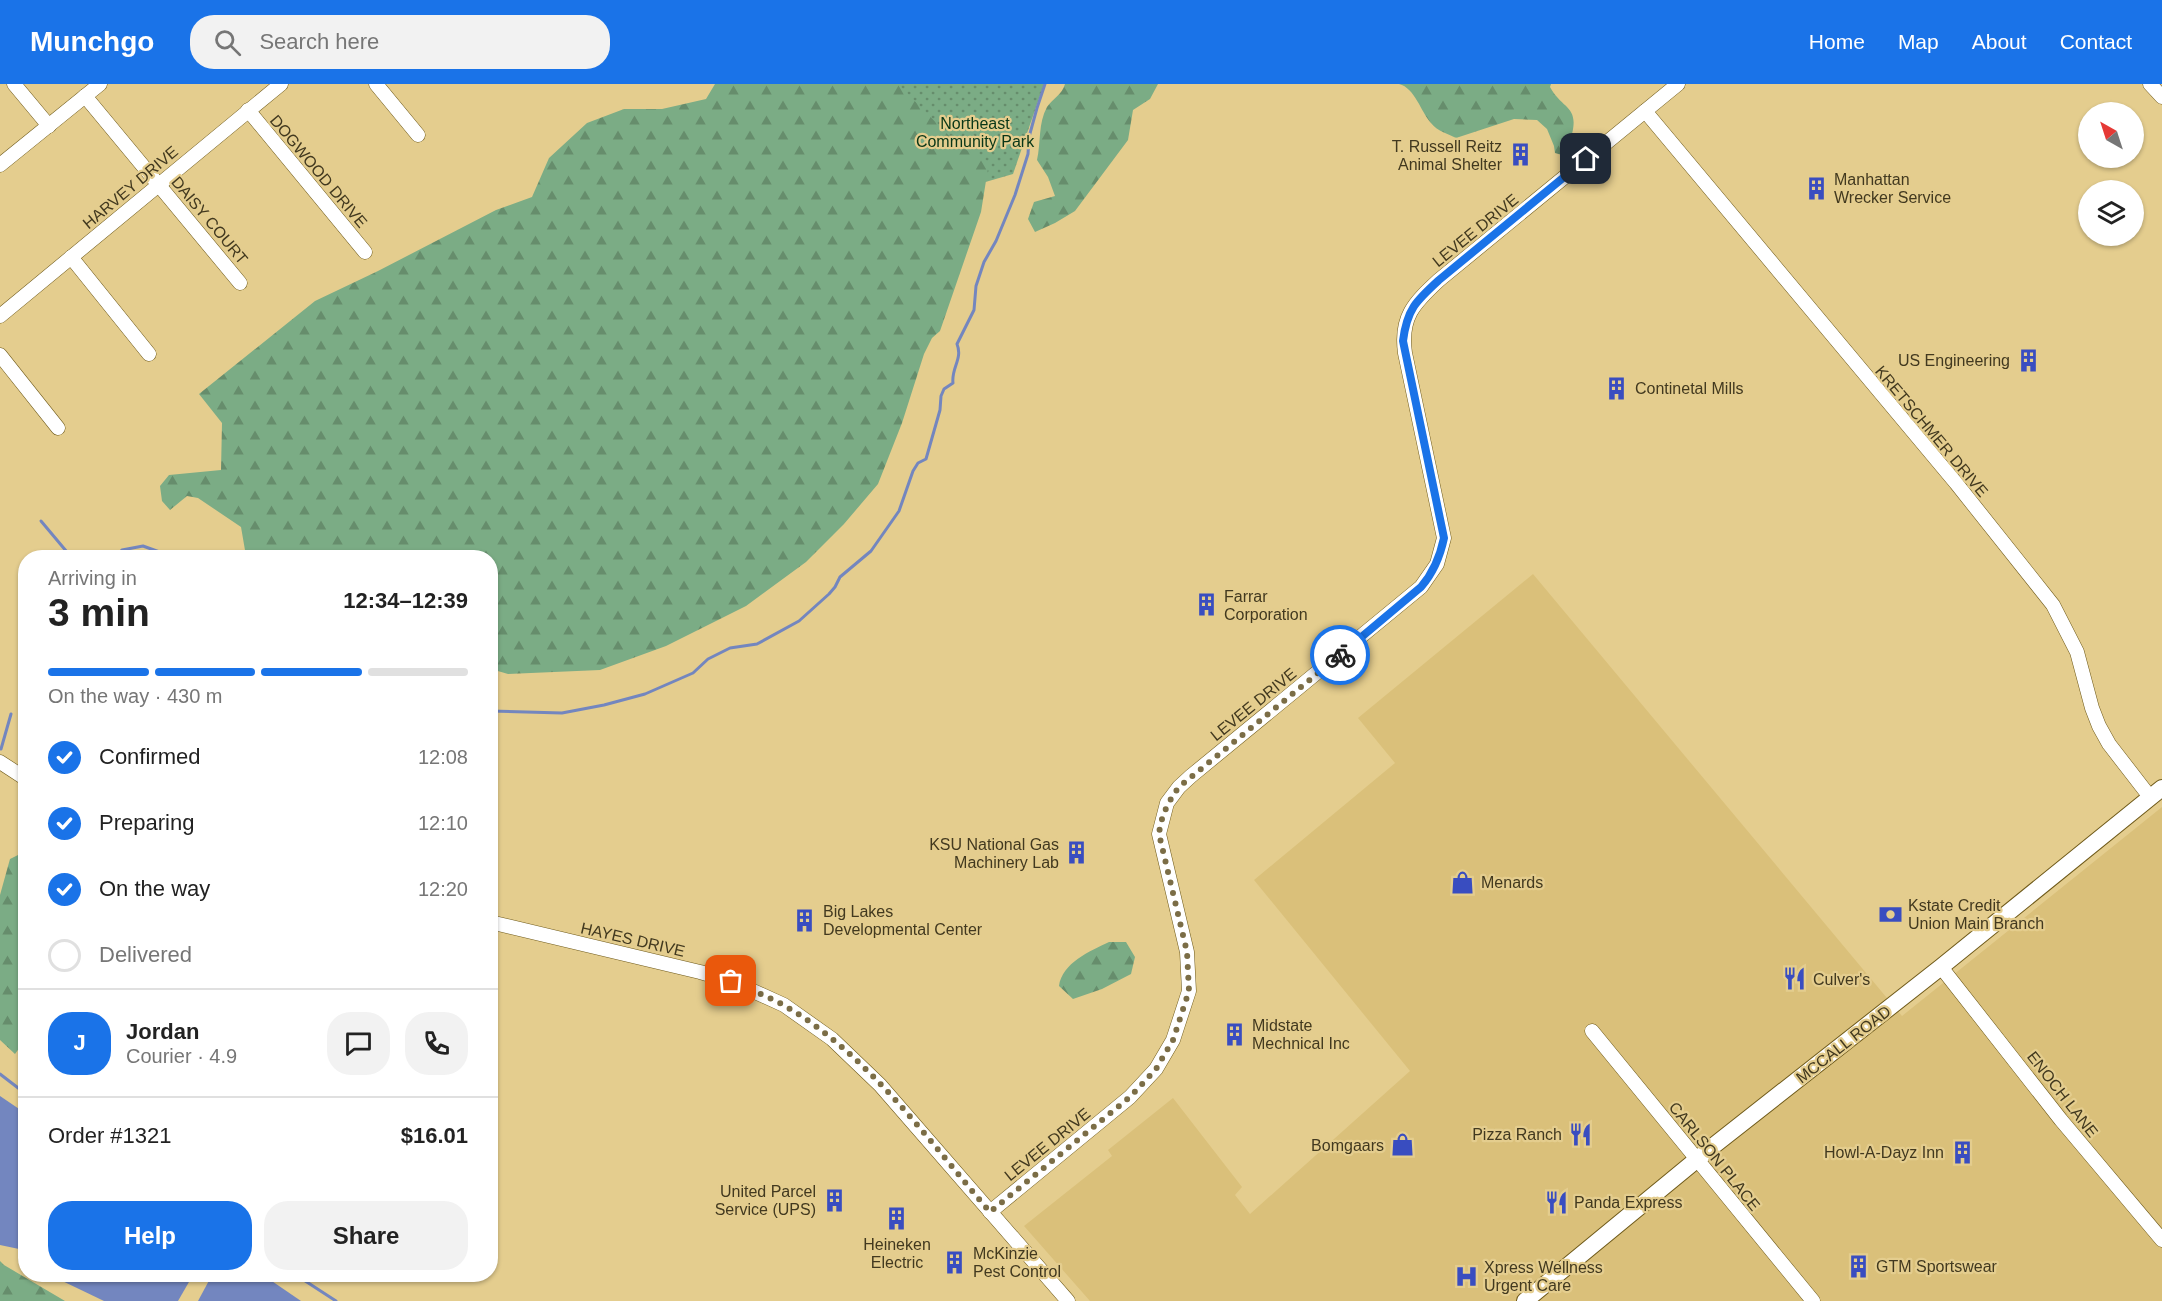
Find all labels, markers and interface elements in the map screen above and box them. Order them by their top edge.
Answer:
search box [190,15,610,69]
text: Munchgo [30,26,154,57]
icon: search [211,26,244,59]
text: Search here [259,29,379,54]
text: Home [1809,30,1865,53]
text: Map [1898,30,1939,53]
text: About [1972,30,2027,53]
text: Contact [2060,30,2132,53]
north arrow [2078,102,2144,168]
map controls [2078,102,2144,246]
street label: DOGWOOD DRIVE [267,112,371,231]
park label: Northeast Community Park [916,115,1035,150]
pin [1560,133,1611,184]
place label: T. Russell Reitz Animal Shelter [1392,138,1503,173]
building icon: T. Russell Reitz Animal Shelter [1507,142,1533,168]
icon: home [1569,142,1602,175]
street label: HARVEY DRIVE [79,143,181,232]
place label: Manhattan Wrecker Service [1834,171,1951,206]
street label: DAISY COURT [168,173,251,268]
building icon: Manhattan Wrecker Service [1803,175,1829,201]
button: layers [2078,180,2144,246]
street label: LEVEE DRIVE [1429,191,1521,270]
building icon: US Engineering [2015,347,2041,373]
place label: US Engineering [1898,352,2010,369]
street label: KRETSCHMER DRIVE [1872,363,1991,500]
building icon: Continetal Mills [1604,375,1630,401]
place label: Continetal Mills [1635,380,1743,397]
text: Arriving in [48,567,137,589]
text: 12:34–12:39 [343,588,468,613]
place label: Farrar Corporation [1224,588,1308,623]
text: 3 min [48,591,150,634]
building icon: Farrar Corporation [1193,592,1219,618]
courier [1310,625,1370,685]
icon: bike [1324,639,1357,672]
street label: LEVEE DRIVE [1207,665,1299,744]
text: On the way · 430 m [48,685,223,707]
icon: check [48,741,81,774]
text: Confirmed [99,744,200,769]
text: 12:08 [418,746,468,768]
icon: check [48,807,81,840]
text: Preparing [99,810,194,835]
text: 12:10 [418,812,468,834]
place label: KSU National Gas Machinery Lab [929,836,1059,871]
building icon: KSU National Gas Machinery Lab [1064,840,1090,866]
shop icon: Menards [1450,869,1476,895]
icon: check [48,873,81,906]
place label: Menards [1481,874,1543,891]
text: On the way [99,876,210,901]
text: 12:20 [418,878,468,900]
place label: Kstate Credit Union Main Branch [1908,897,2044,932]
bank icon: Kstate Credit Union Main Branch [1877,901,1903,927]
place label: Big Lakes Developmental Center [823,903,983,938]
building icon: Big Lakes Developmental Center [792,907,818,933]
street label: HAYES DRIVE [579,919,687,960]
text: Delivered [99,942,192,967]
pin [705,955,756,1006]
icon: bag [714,964,747,997]
restaurant icon: Culver's [1782,966,1808,992]
place label: Culver's [1813,971,1870,988]
street label: MCCALL ROAD [1793,1002,1894,1086]
button: chat [327,1012,390,1075]
button: phone [405,1012,468,1075]
place label: Midstate Mechnical Inc [1252,1017,1350,1052]
text: Jordan [126,1019,199,1044]
building icon: Midstate Mechnical Inc [1221,1021,1247,1047]
text: J [73,1030,86,1055]
text: Courier · 4.9 [126,1045,237,1067]
street label: ENOCH LANE [2024,1048,2101,1141]
street label: CARLSON PLACE [1666,1099,1763,1214]
street label: LEVEE DRIVE [1001,1105,1093,1184]
restaurant icon: Pizza Ranch [1567,1121,1593,1147]
text: Order #1321 [48,1123,172,1148]
text: $16.01 [401,1123,468,1148]
place label: Pizza Ranch [1472,1126,1562,1143]
shop icon: Bomgaars [1389,1132,1415,1158]
place label: Bomgaars [1311,1137,1384,1154]
building icon: Howl-A-Dayz Inn [1949,1139,1975,1165]
place label: Howl-A-Dayz Inn [1824,1144,1944,1161]
place label: United Parcel Service (UPS) [715,1183,816,1218]
building icon: United Parcel Service (UPS) [821,1187,847,1213]
restaurant icon: Panda Express [1543,1189,1569,1215]
place label: Panda Express [1574,1194,1683,1211]
button: Help [48,1201,252,1270]
button: Share [264,1201,468,1270]
building icon: Heineken Electric [884,1206,910,1232]
place label: Heineken Electric [863,1236,931,1271]
place label: McKinzie Pest Control [973,1245,1061,1280]
building icon: McKinzie Pest Control [942,1249,968,1275]
building icon: GTM Sportswear [1845,1253,1871,1279]
place label: GTM Sportswear [1876,1258,1998,1275]
place label: Xpress Wellness Urgent Care [1484,1259,1603,1294]
hospital icon: Xpress Wellness Urgent Care [1453,1263,1479,1289]

